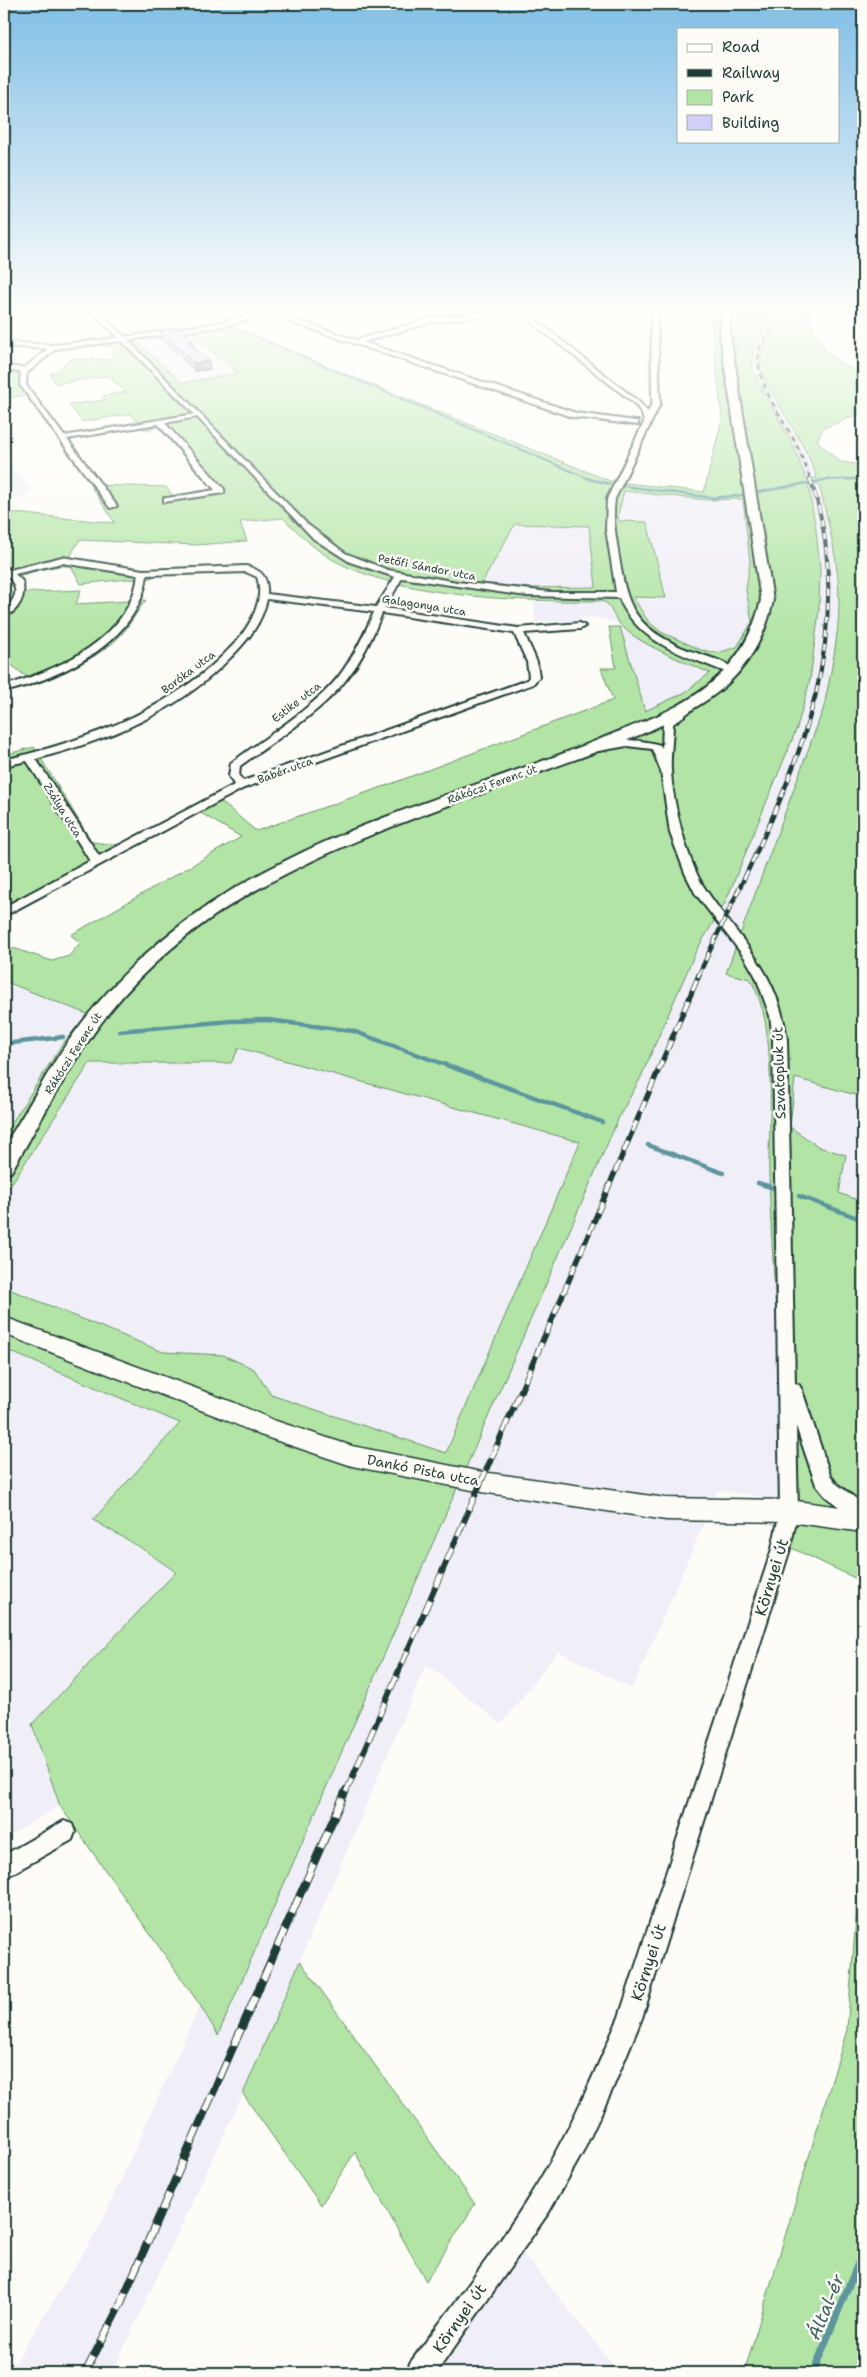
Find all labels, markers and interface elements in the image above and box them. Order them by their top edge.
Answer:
legend [677,28,840,142]
text: Road [722,37,760,57]
text: Railway [722,63,780,83]
text: Park [722,87,754,107]
text: Building [722,113,779,133]
street label: Petőfi Sándor utca [377,551,477,584]
street label: Galagonya utca [381,591,467,620]
street label: Boróka utca [158,647,218,698]
street label: Estike utca [269,678,324,726]
street label: Babér utca [256,754,315,787]
street label: Rákóczi Ferenc út [445,761,539,808]
street label: Zsálya utca [40,780,85,840]
street label: Rákóczi Ferenc út [41,1009,106,1097]
street label: Szvatopluk út [768,1027,790,1119]
street label: Dankó Pista utca [365,1450,481,1490]
street label: Környei út [750,1536,793,1619]
street label: Környei út [626,1921,671,2003]
water label: Által-ér [802,2270,850,2343]
street label: Környei út [428,2279,491,2357]

